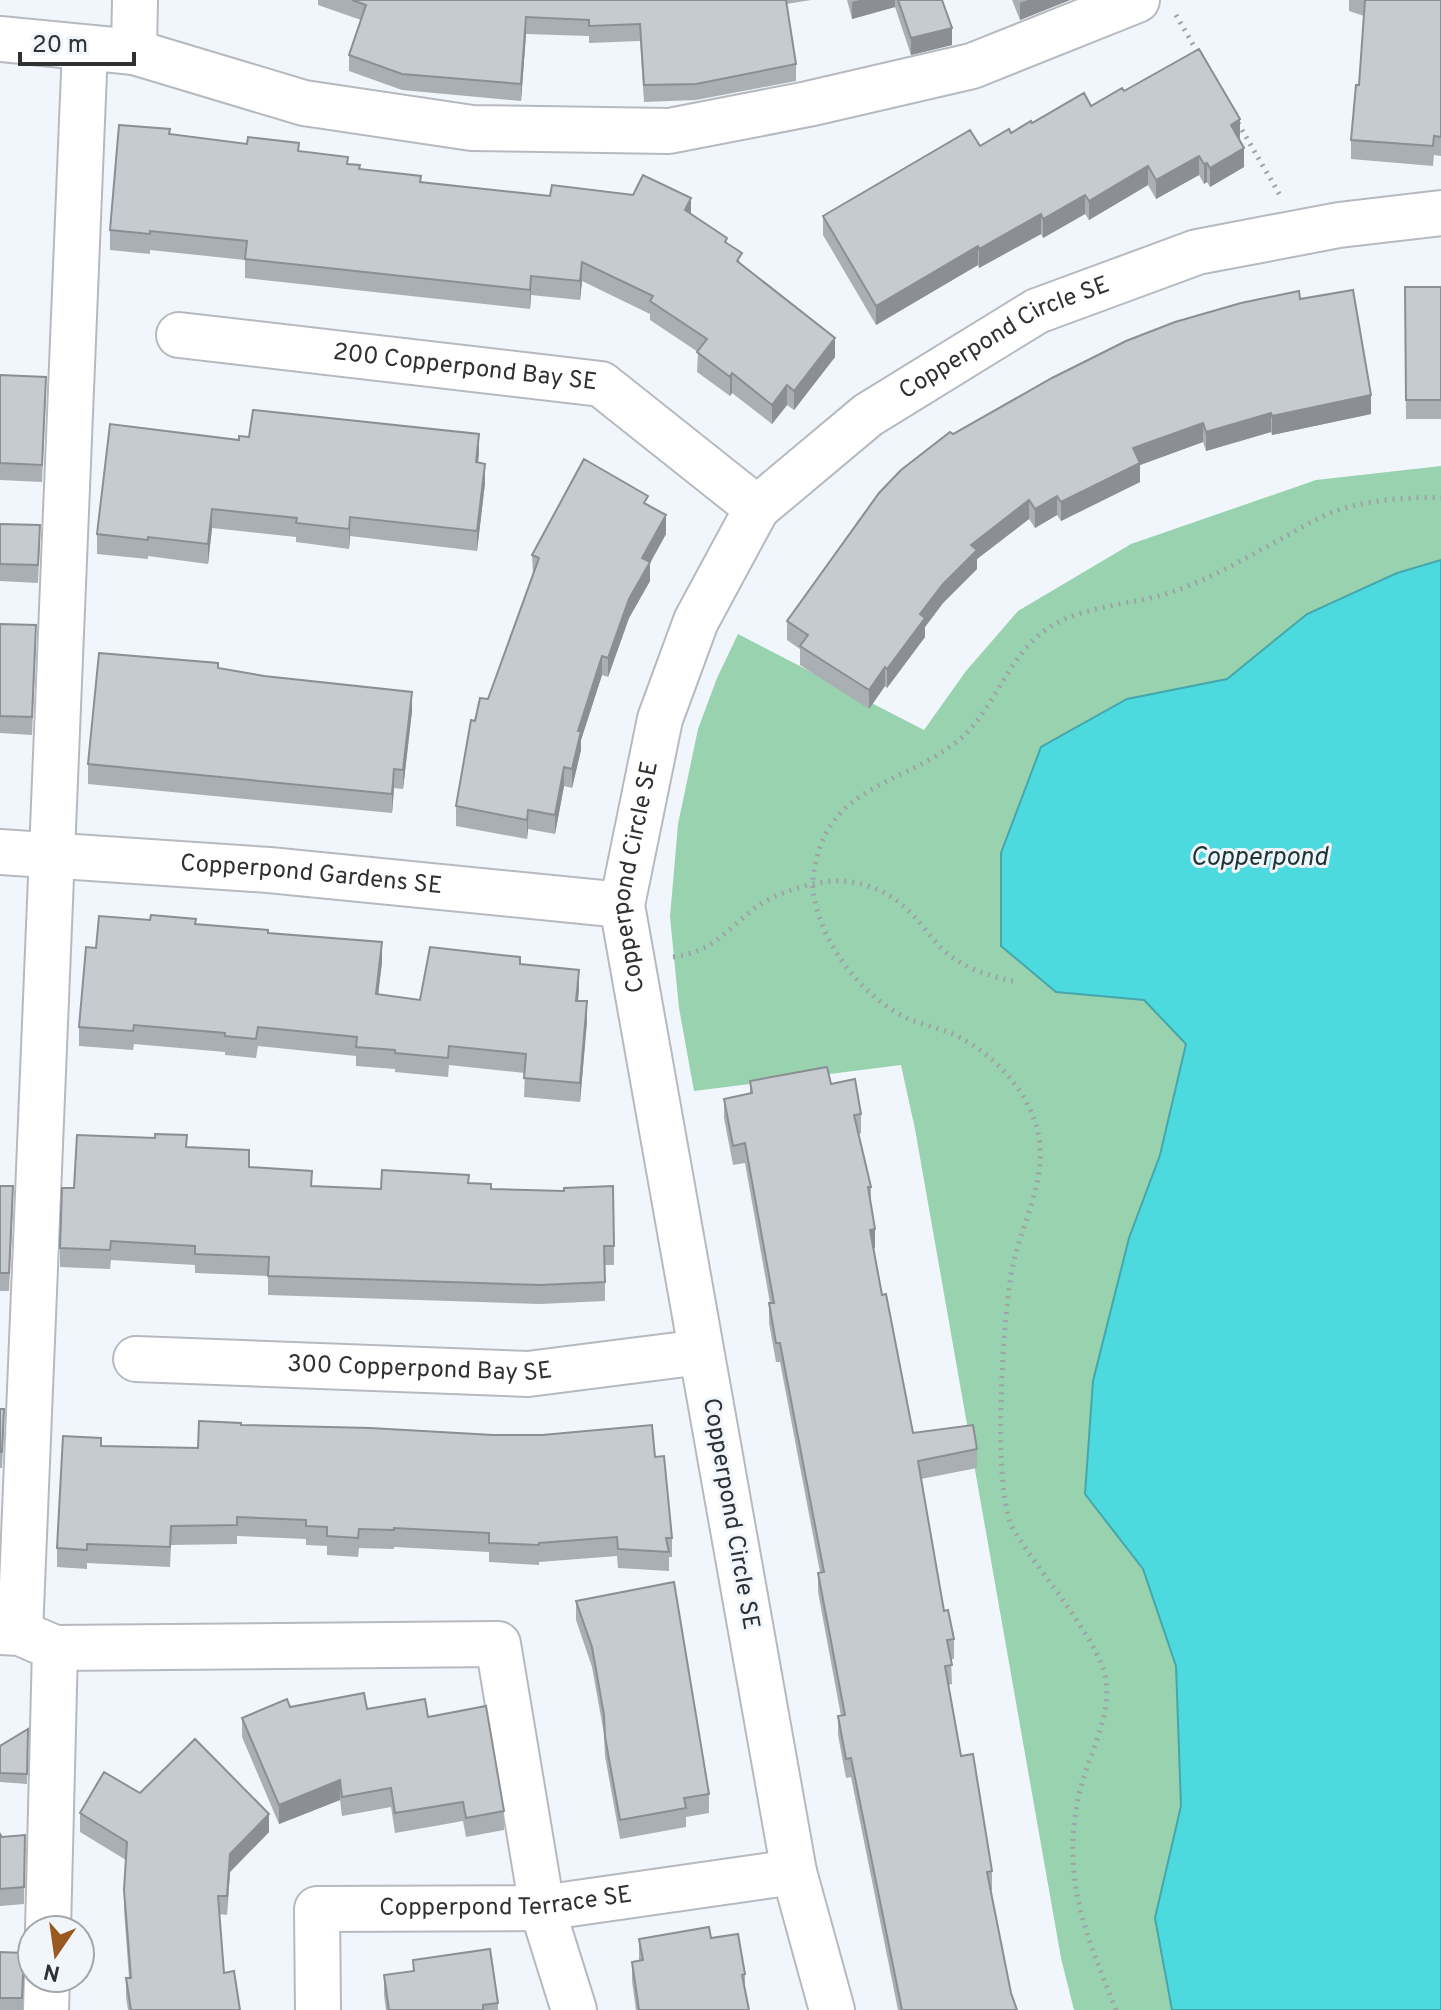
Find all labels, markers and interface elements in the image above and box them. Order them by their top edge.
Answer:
scale bar [20,16,134,66]
text: 20 m [32,31,88,61]
street label: Copperpond Circle SE [894,271,1114,407]
street label: 200 Copperpond Bay SE [331,338,599,398]
street label: Copperpond Circle SE [607,759,666,995]
water label: Copperpond [1190,842,1330,875]
street label: Copperpond Gardens SE [179,849,444,902]
street label: 300 Copperpond Bay SE [287,1350,554,1389]
street label: Copperpond Circle SE [695,1396,765,1632]
street label: Copperpond Terrace SE [379,1880,634,1924]
north arrow [16,1914,96,1994]
text: N [41,1956,63,1986]

